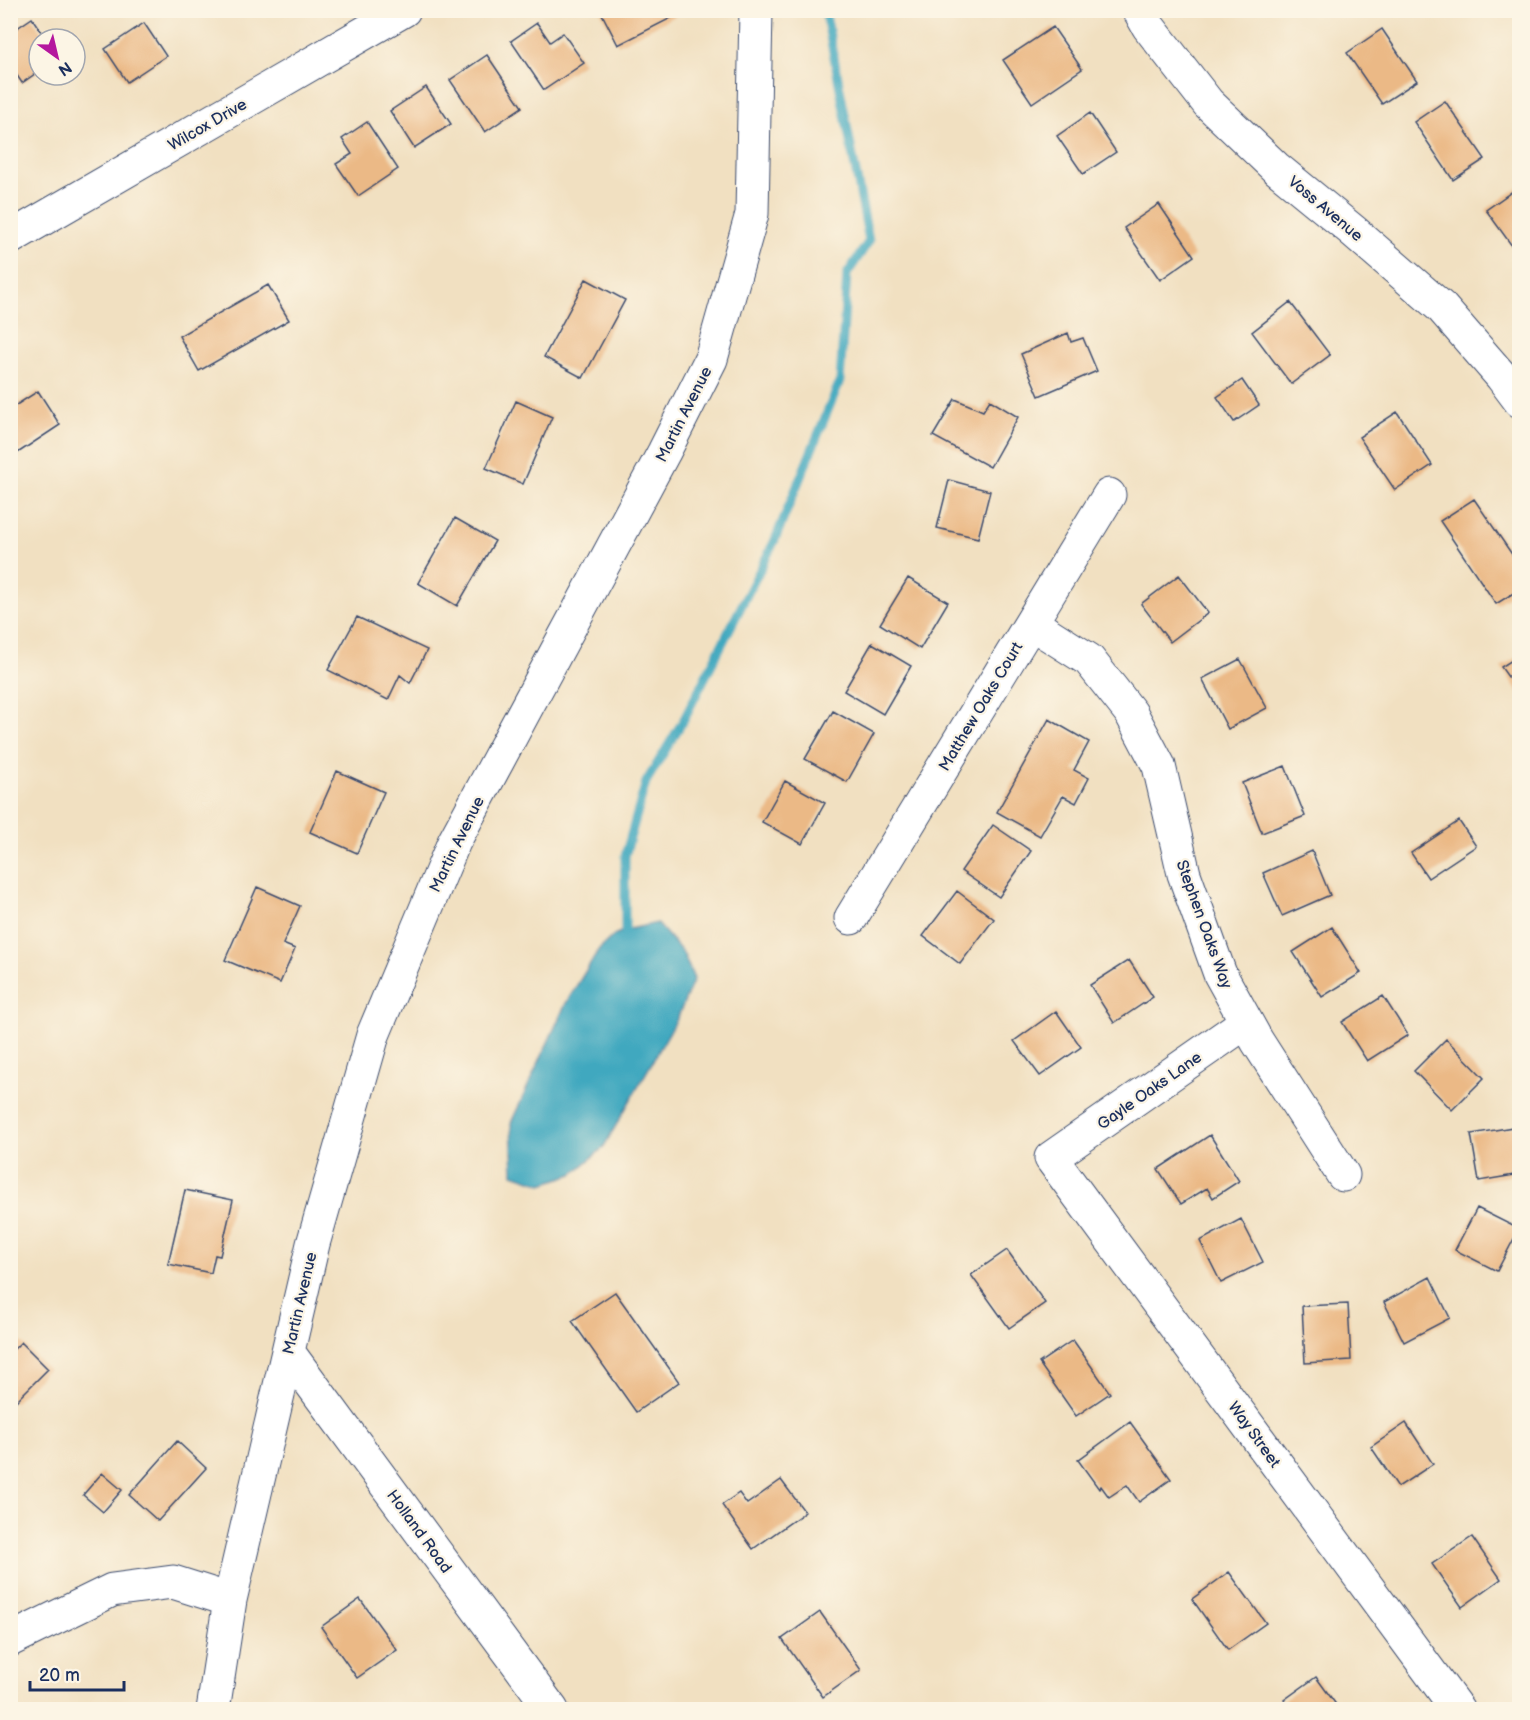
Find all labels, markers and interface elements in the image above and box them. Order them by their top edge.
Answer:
north arrow [27,27,87,87]
text: N [54,57,75,79]
street label: Wilcox Drive [165,95,251,155]
street label: Voss Avenue [1284,172,1367,246]
street label: Martin Avenue [652,363,717,466]
street label: Matthew Oaks Court [935,639,1027,775]
street label: Martin Avenue [426,793,489,896]
street label: Stephen Oaks Way [1172,858,1236,992]
street label: Gayle Oaks Lane [1094,1048,1206,1134]
street label: Martin Avenue [279,1250,322,1356]
street label: Way Street [1224,1398,1284,1472]
street label: Holland Road [382,1487,455,1577]
scale bar [30,1654,124,1692]
text: 20 m [39,1665,80,1686]

